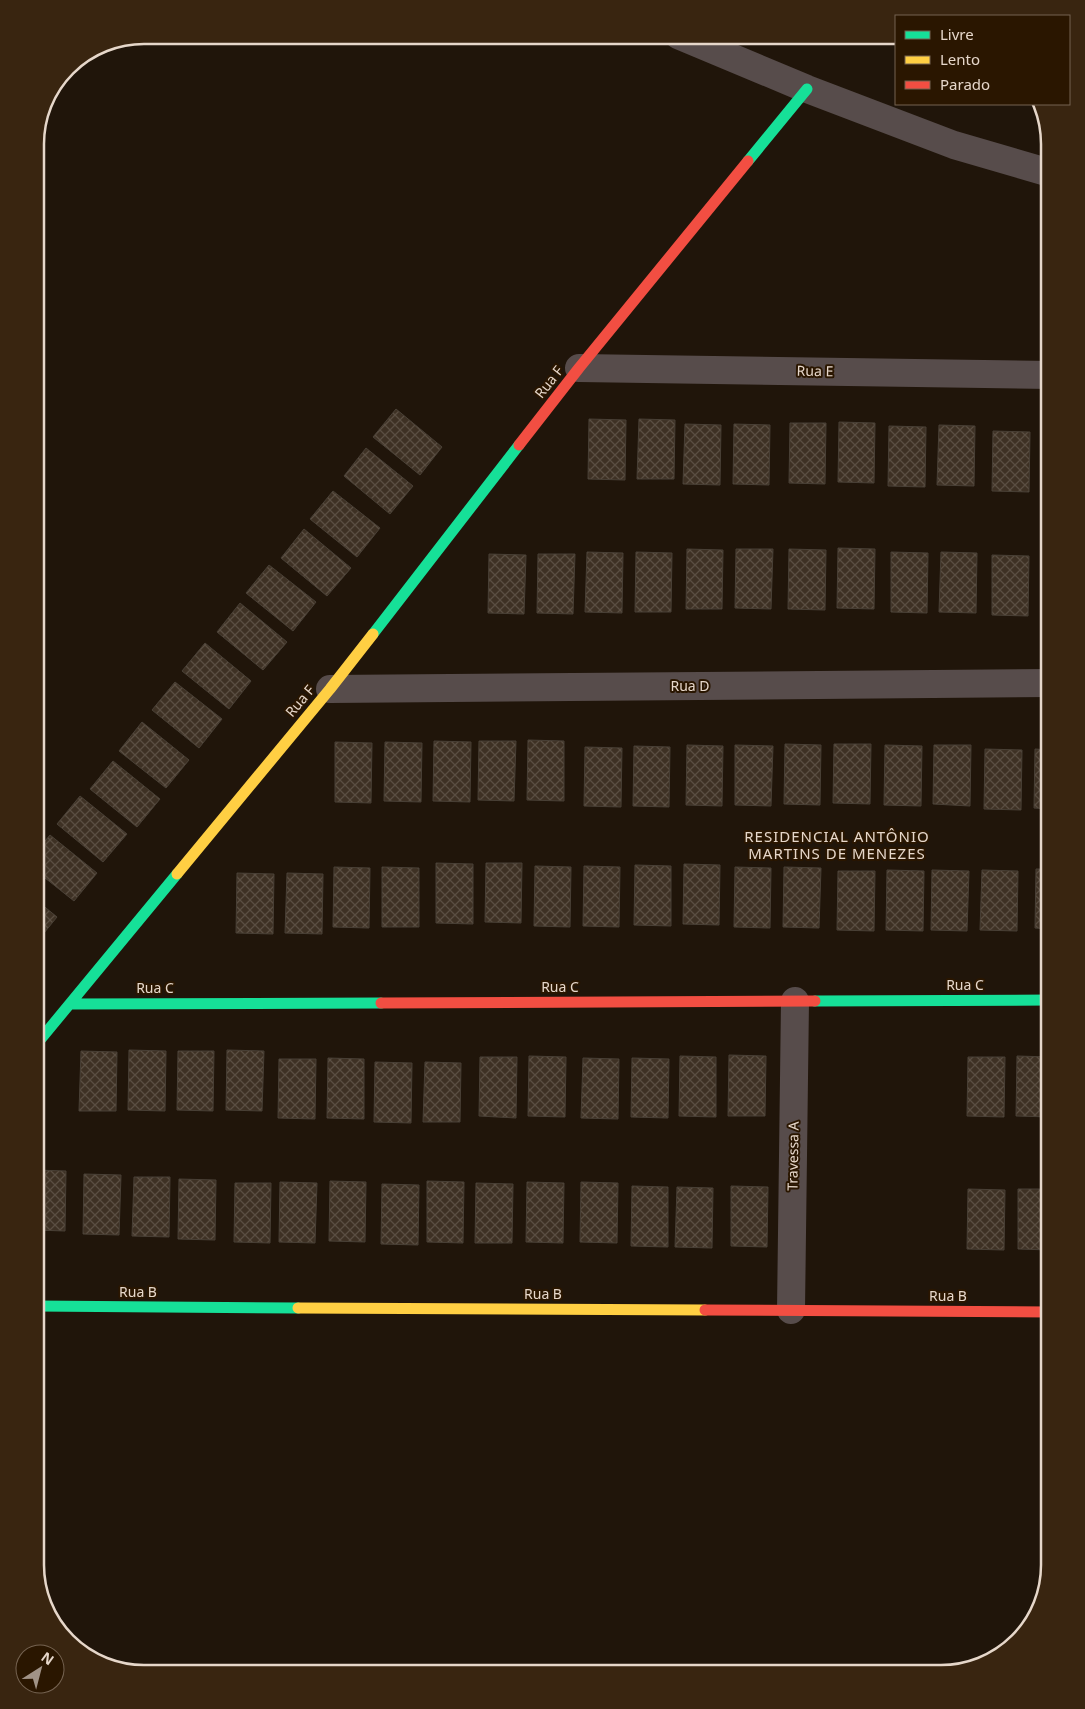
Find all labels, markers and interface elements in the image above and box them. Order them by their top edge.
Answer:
legend [895,15,1070,105]
text: Livre [940,24,974,44]
text: Lento [940,49,980,69]
text: Parado [940,74,990,94]
street label: Rua E [797,361,833,380]
street label: Rua F [530,362,567,402]
street label: Rua D [670,676,710,695]
street label: Rua F [281,681,319,721]
district label: RESIDENCIAL ANTÔNIO MARTINS DE MENEZES [744,826,930,863]
street label: Rua C [946,975,984,994]
street label: Rua C [541,977,579,996]
street label: Rua C [136,978,174,997]
street label: Travessa A [782,1121,803,1191]
street label: Rua B [119,1282,157,1301]
street label: Rua B [524,1284,562,1303]
street label: Rua B [929,1286,967,1305]
north arrow [15,1644,65,1694]
text: N [38,1647,58,1669]

